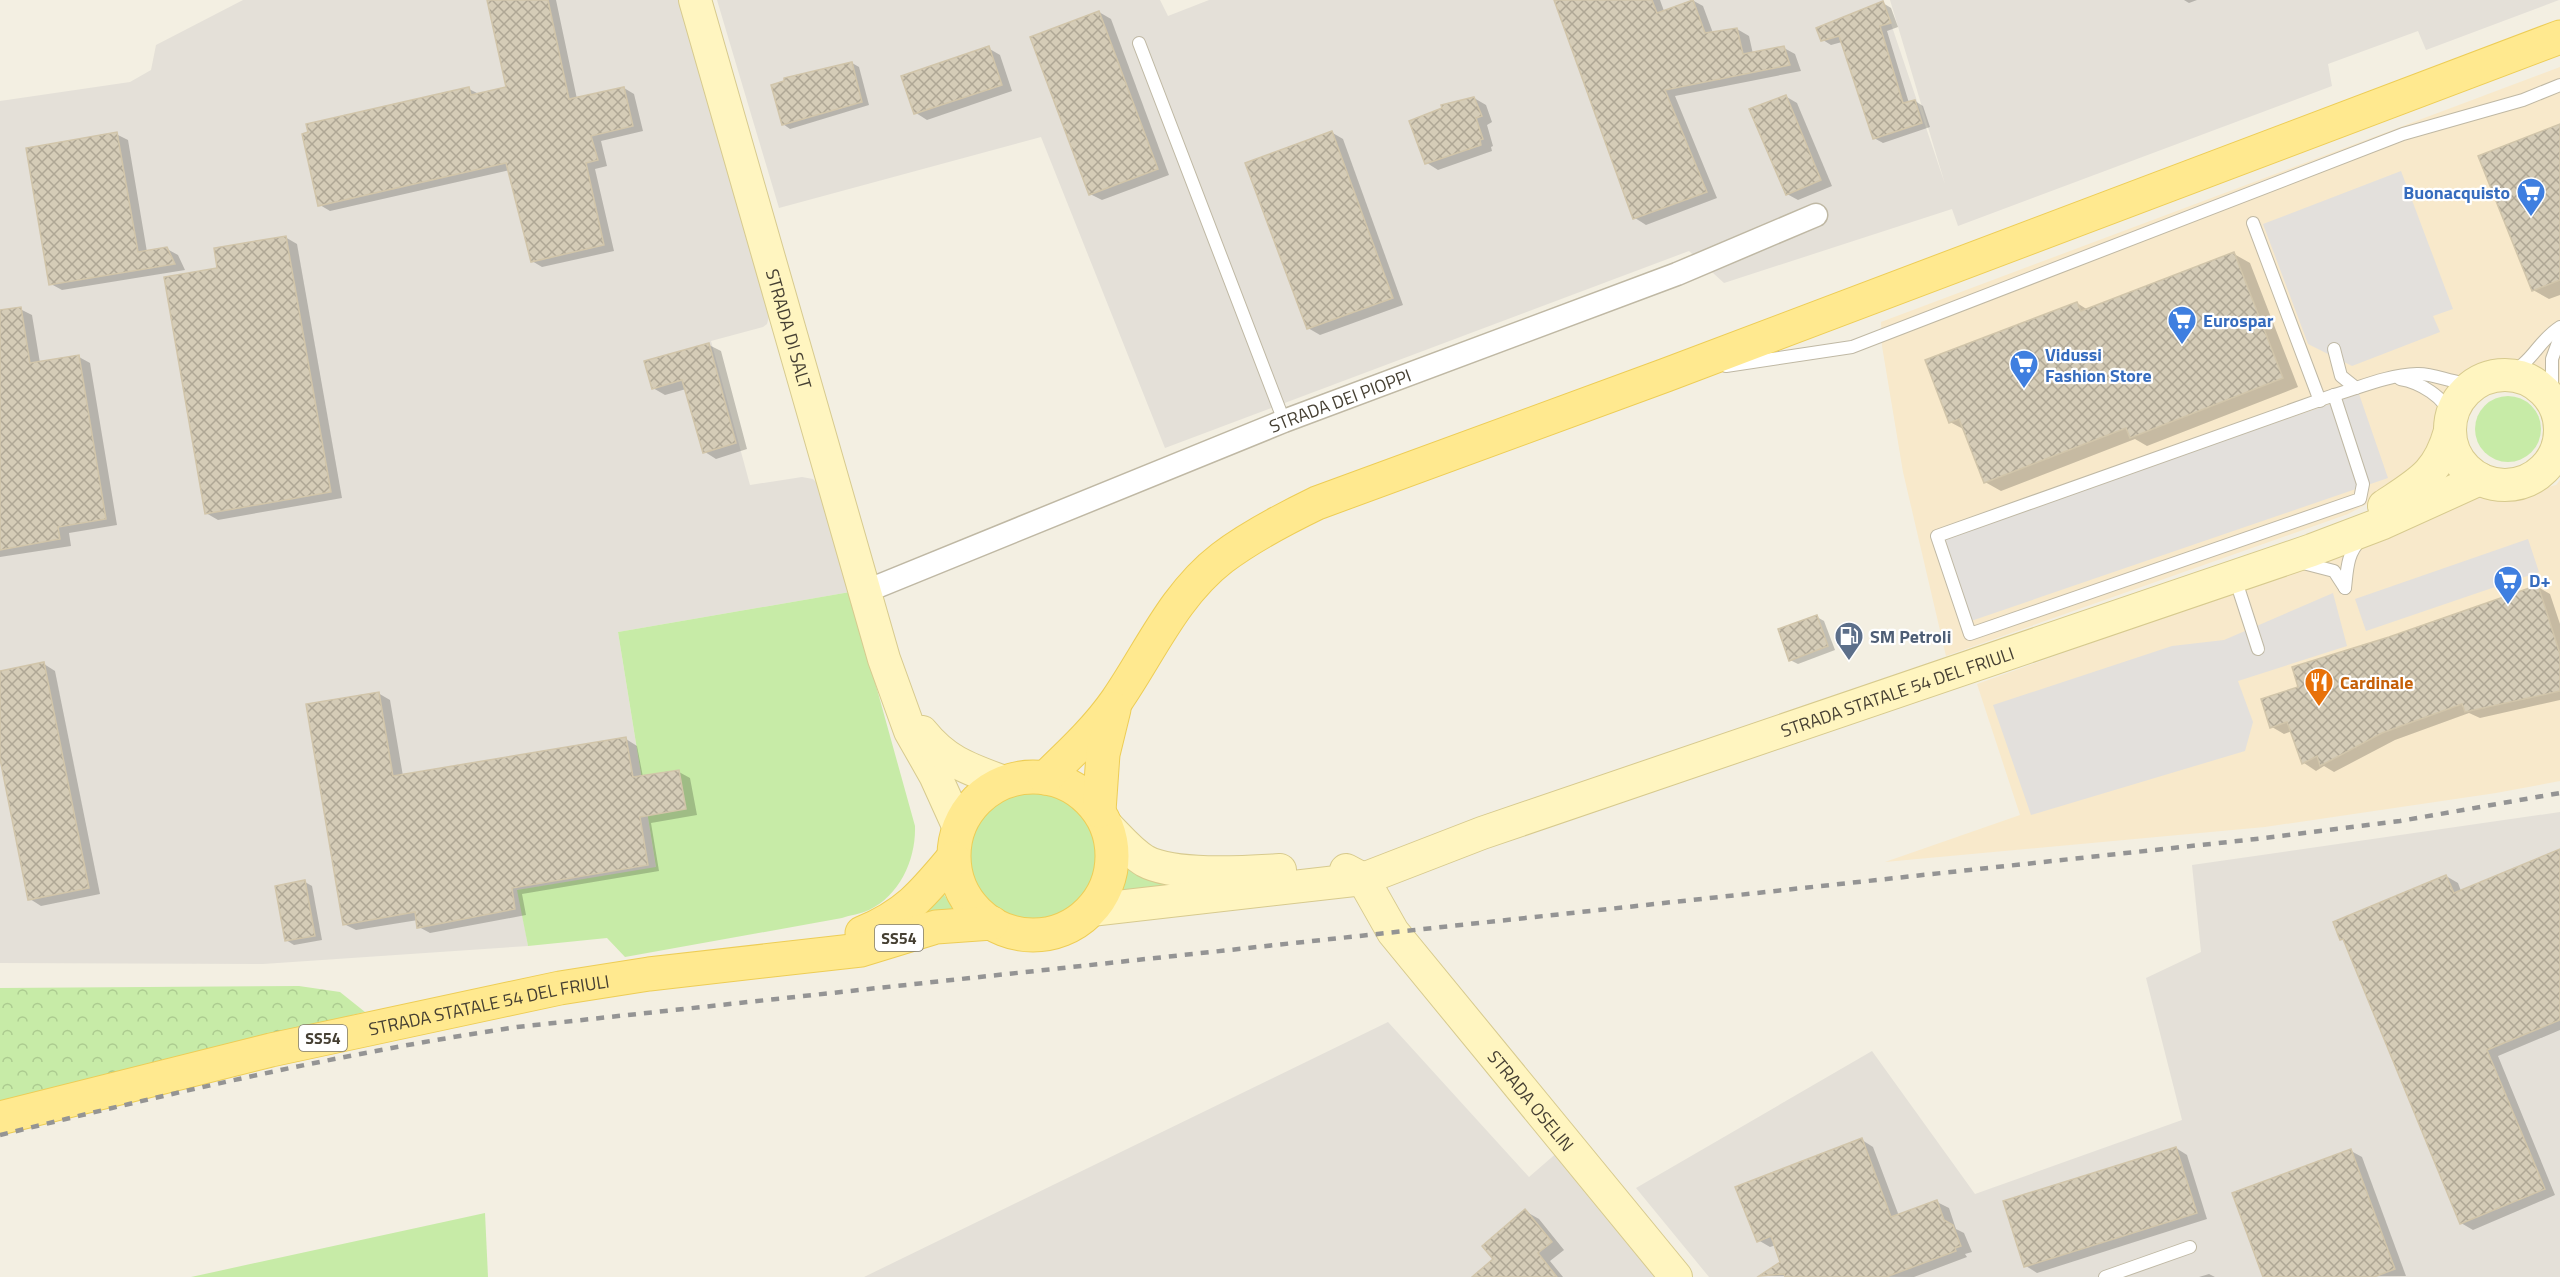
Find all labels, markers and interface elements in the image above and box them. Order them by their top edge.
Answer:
supermarket icon: Buonacquisto [2515,176,2547,218]
place label: Buonacquisto [2403,179,2510,206]
street label: STRADA DI SALT [759,266,819,392]
supermarket icon: Eurospar [2166,304,2198,346]
place label: Eurospar [2203,307,2274,334]
place label: Vidussi Fashion Store [2045,341,2152,389]
supermarket icon: Vidussi Fashion Store [2008,348,2040,390]
street label: STRADA DEI PIOPPI [1265,361,1415,439]
supermarket icon: D+ [2492,564,2524,606]
place label: D+ [2529,567,2551,594]
fuel station icon: SM Petroli [1833,620,1865,662]
place label: SM Petroli [1870,623,1951,650]
street label: STRADA STATALE 54 DEL FRIULI [1777,639,2018,744]
restaurant icon: Cardinale [2303,666,2335,708]
place label: Cardinale [2340,669,2413,696]
road number: SS54 [875,925,923,951]
street label: STRADA STATALE 54 DEL FRIULI [366,967,611,1042]
road number: SS54 [299,1025,347,1051]
street label: STRADA OSELIN [1481,1044,1581,1157]

